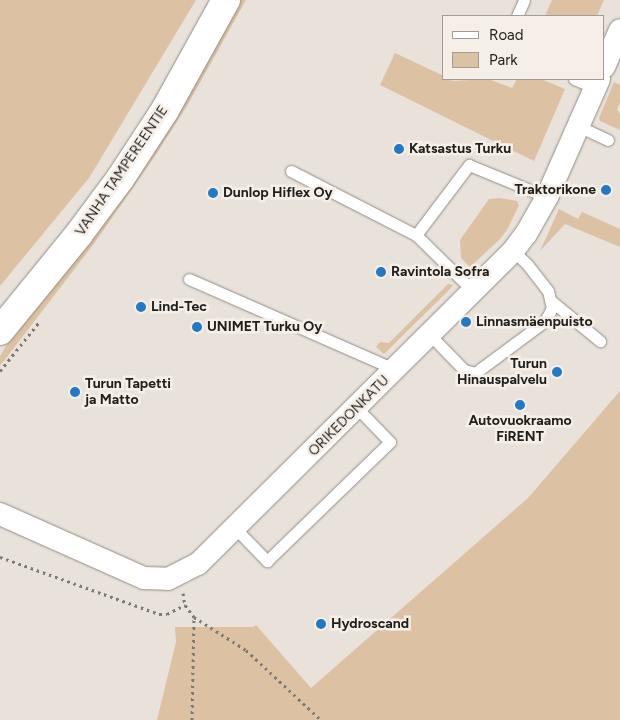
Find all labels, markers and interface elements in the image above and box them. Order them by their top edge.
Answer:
legend [442,15,605,80]
text: Road [489,26,524,44]
text: Park [489,51,518,69]
street label: VANHA TAMPEREENTIE [72,103,172,239]
place label: Katsastus Turku [409,141,511,157]
marker: Katsastus Turku [393,143,405,155]
place label: Traktorikone [514,182,596,198]
marker: Traktorikone [600,184,612,196]
place label: Dunlop Hiflex Oy [223,185,333,201]
marker: Dunlop Hiflex Oy [207,187,219,199]
place label: Ravintola Sofra [391,264,489,280]
marker: Ravintola Sofra [375,266,387,278]
place label: Lind-Tec [151,299,207,315]
marker: Lind-Tec [135,301,147,313]
place label: Linnasmäenpuisto [476,314,593,330]
marker: Linnasmäenpuisto [460,316,472,328]
place label: UNIMET Turku Oy [207,319,322,335]
marker: UNIMET Turku Oy [191,321,203,333]
place label: Turun Hinauspalvelu [457,356,547,388]
marker: Turun Hinauspalvelu [551,366,563,378]
street label: ORIKEDONKATU [305,372,393,460]
place label: Turun Tapetti ja Matto [85,376,171,408]
marker: Turun Tapetti ja Matto [69,386,81,398]
marker: Autovuokraamo FiRENT [514,399,526,411]
place label: Autovuokraamo FiRENT [468,413,572,446]
place label: Hydroscand [331,616,409,632]
marker: Hydroscand [315,618,327,630]

